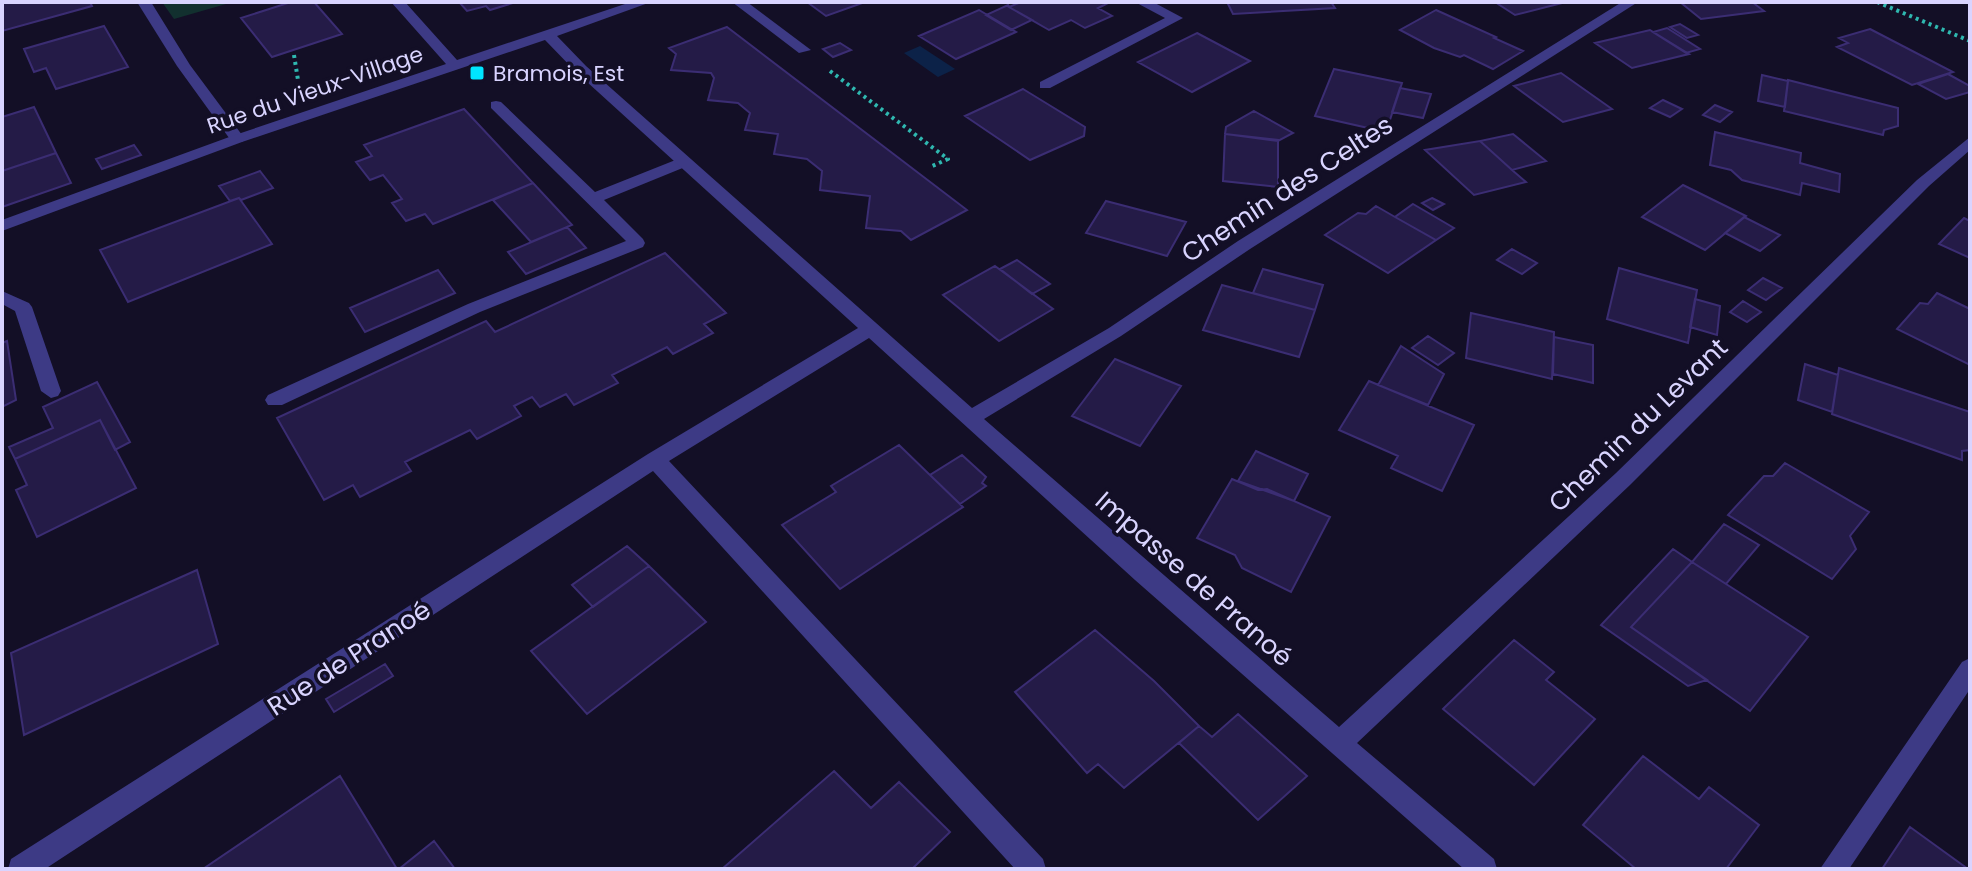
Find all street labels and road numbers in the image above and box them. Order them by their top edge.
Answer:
street label: Rue du Vieux-Village [203,38,427,142]
street label: Chemin des Celtes [1174,107,1400,271]
street label: Chemin du Levant [1540,330,1736,520]
street label: Impasse de Pranoé [1088,483,1300,675]
street label: Rue de Pranoé [260,592,438,724]

